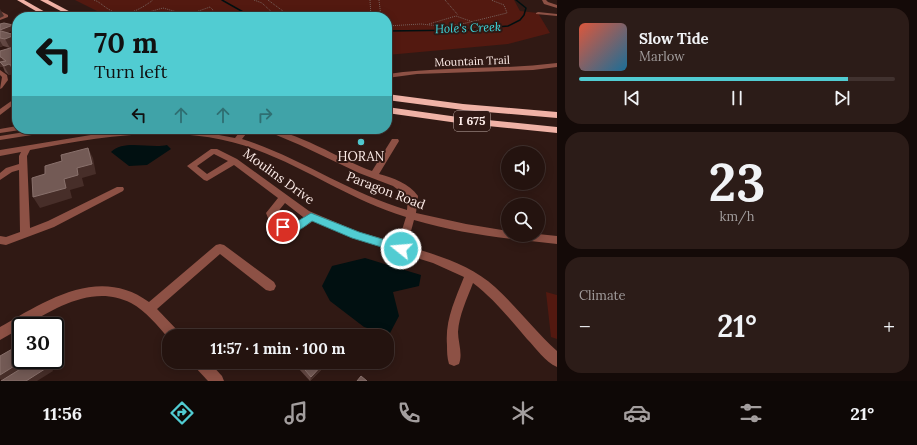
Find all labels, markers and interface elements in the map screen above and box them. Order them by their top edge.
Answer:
water label: Hole's Creek [435,19,501,36]
text: 70 m [94,25,158,61]
icon: left [28,28,80,80]
text: Slow Tide [639,29,709,48]
text: Marlow [639,48,685,65]
street label: Mountain Trail [434,53,510,69]
text: Turn left [94,60,167,83]
icon: previous [621,87,643,109]
icon: pause [726,87,748,109]
icon: next [831,87,853,109]
icon: left [128,104,150,126]
icon: ahead [170,104,192,126]
icon: ahead [212,104,234,126]
icon: right [254,104,276,126]
road number: I 675 [454,111,490,131]
marker: HORAN [356,137,366,147]
street label: Moulins Drive [240,145,318,208]
map controls [501,146,545,242]
button: sound [501,146,545,190]
place label: HORAN [337,148,385,165]
text: 23 [709,149,765,215]
street label: Paragon Road [344,168,428,213]
button: search [501,198,545,242]
text: km/h [719,208,755,225]
pin [266,210,300,244]
icon: arrive [272,216,294,238]
position arrow [380,228,422,270]
text: Climate [579,287,626,304]
text: 21° [717,307,757,345]
text: − [579,312,591,340]
text: + [883,312,895,340]
speed limit sign: 30 [12,317,64,369]
text: 11:57 · 1 min · 100 m [211,339,345,358]
icon: directions [168,399,196,427]
icon: music [282,399,310,427]
icon: phone [395,399,423,427]
icon: climate [509,399,537,427]
icon: car [623,399,651,427]
icon: filters [737,399,765,427]
text: 11:56 [43,402,82,425]
text: 21° [850,402,874,425]

